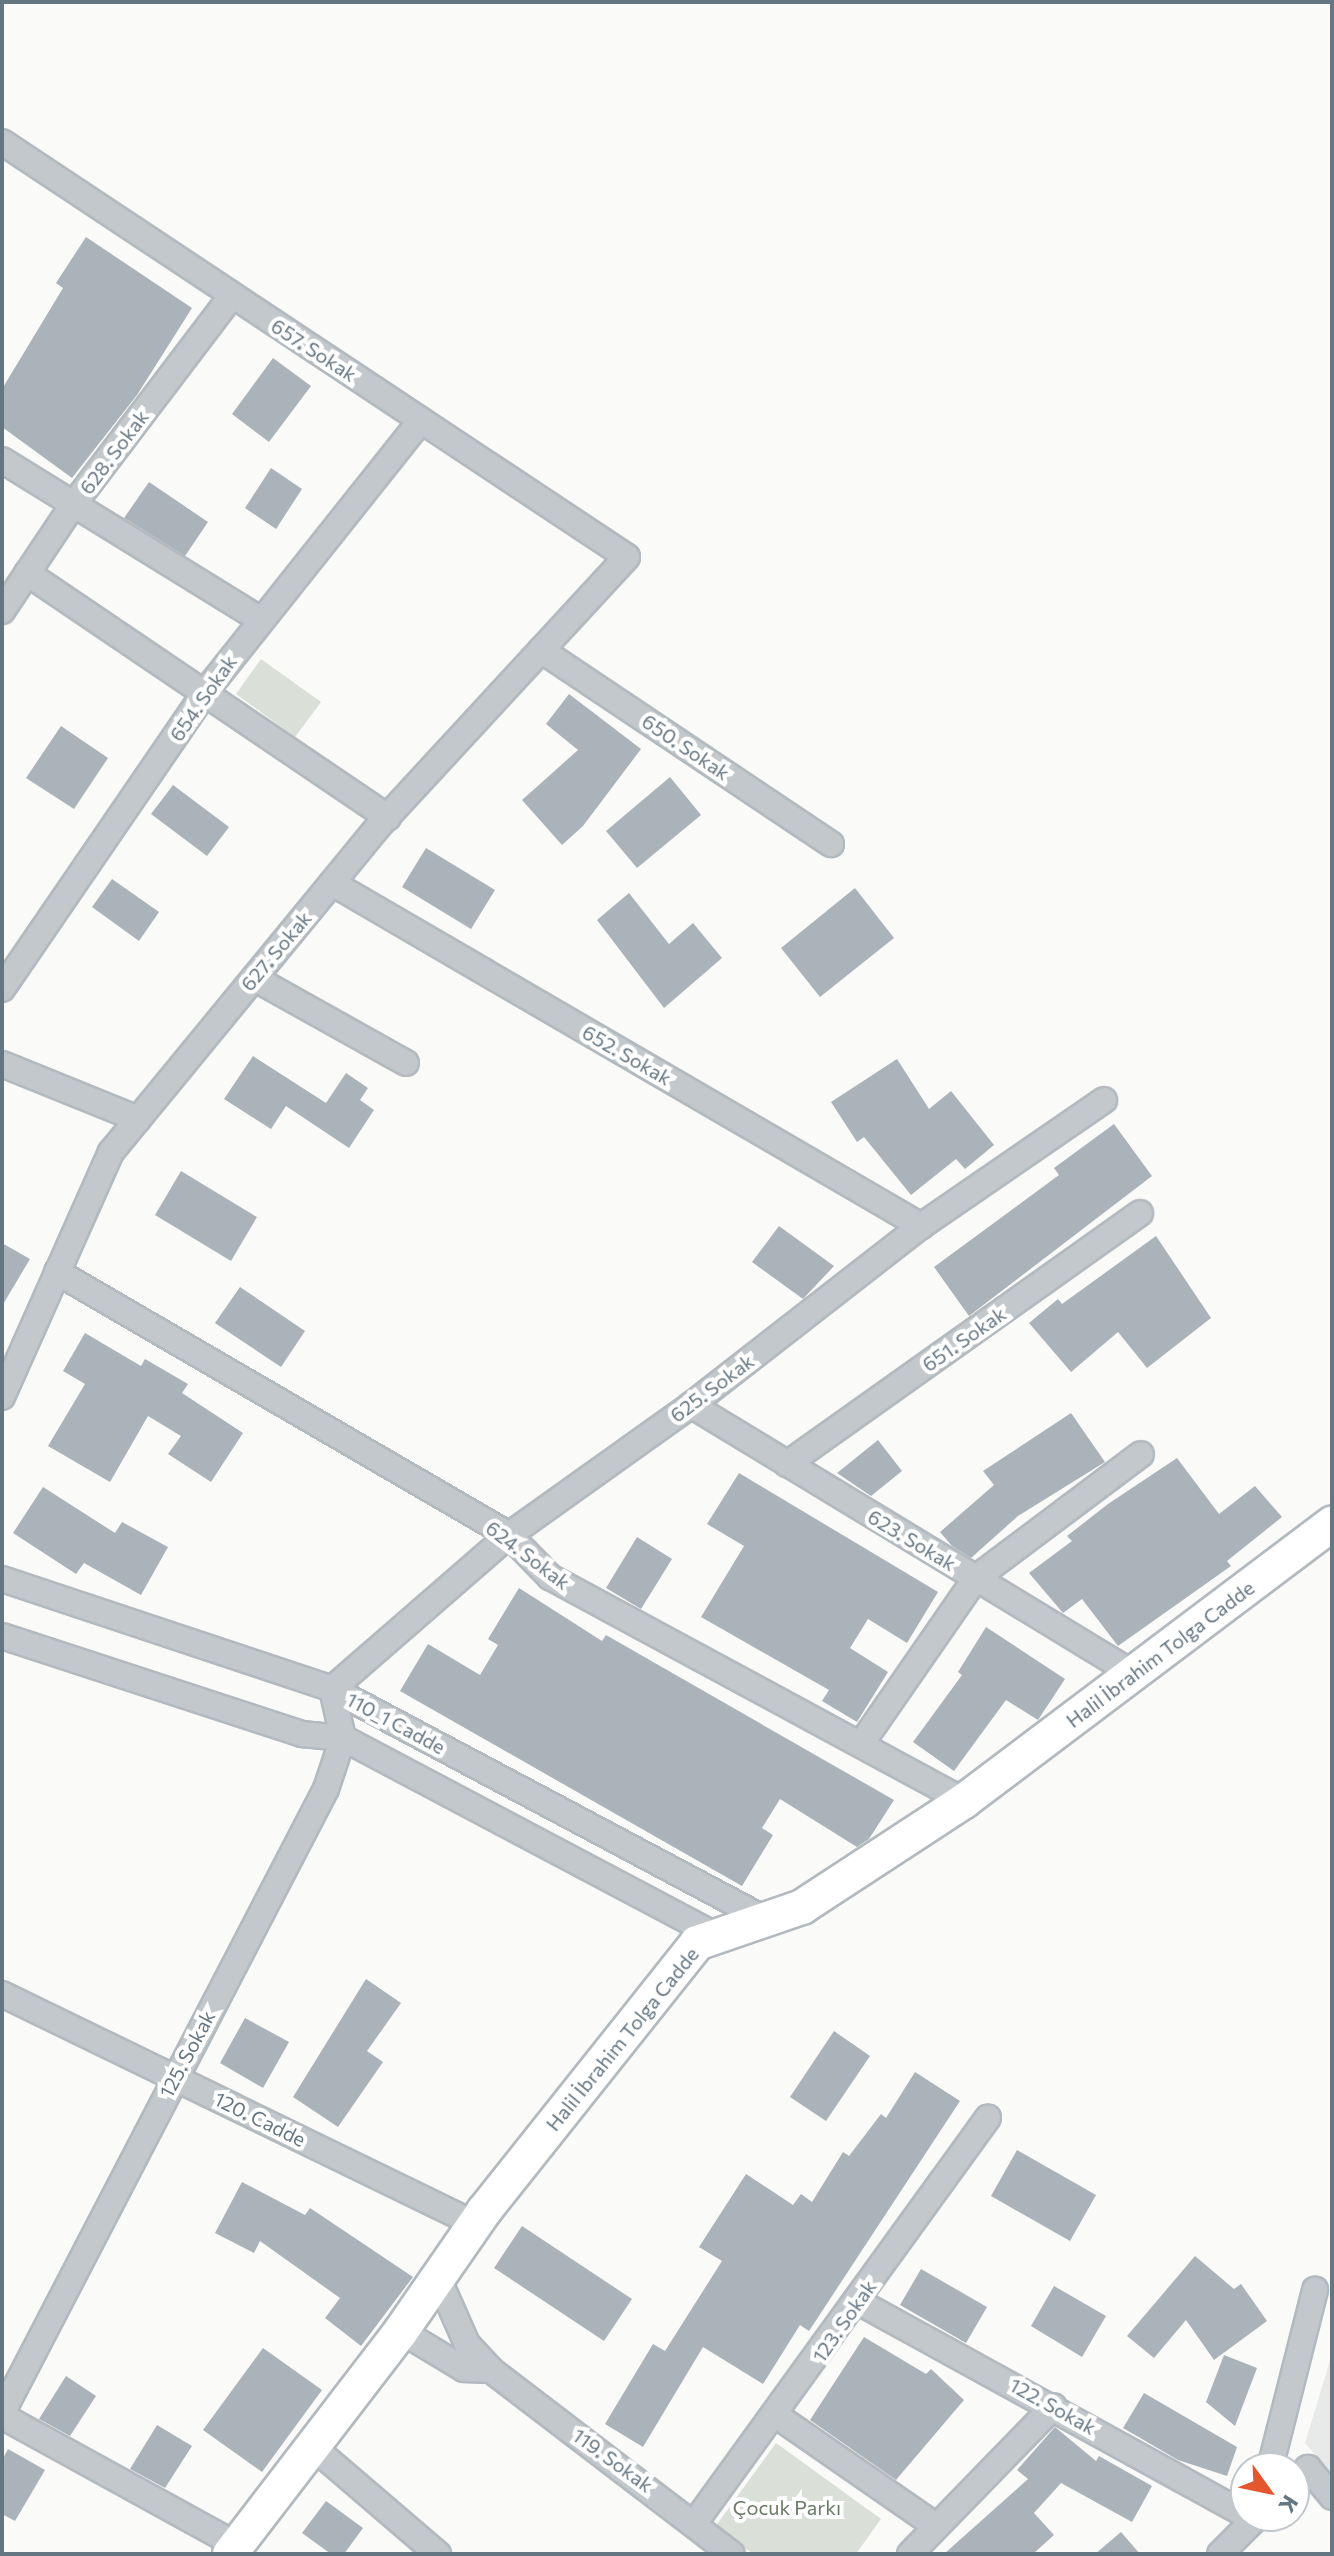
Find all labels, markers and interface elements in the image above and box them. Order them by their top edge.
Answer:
street label: 657. Sokak [267,313,361,387]
street label: 628. Sokak [75,405,153,499]
street label: 654. Sokak [165,650,241,746]
street label: 650. Sokak [638,709,734,785]
street label: 627. Sokak [236,906,316,996]
street label: 652. Sokak [578,1020,676,1090]
street label: 651. Sokak [918,1301,1010,1377]
street label: 625. Sokak [665,1349,759,1427]
street label: 623. Sokak [864,1504,960,1576]
street label: 624. Sokak [481,1516,575,1594]
street label: Halil İbrahim Tolga Cadde [1061,1575,1259,1733]
street label: 110_1 Cadde [343,1687,449,1759]
street label: Halil İbrahim Tolga Cadde [541,1942,703,2136]
street label: 125. Sokak [154,2006,220,2102]
street label: 120. Cadde [210,2087,310,2151]
street label: 123. Sokak [807,2275,881,2367]
street label: 122. Sokak [1006,2372,1100,2440]
street label: 119. Sokak [568,2423,658,2497]
north arrow [1230,2452,1310,2532]
text: K [1273,2490,1304,2518]
park label: Çocuk Parkı [733,2495,841,2519]

